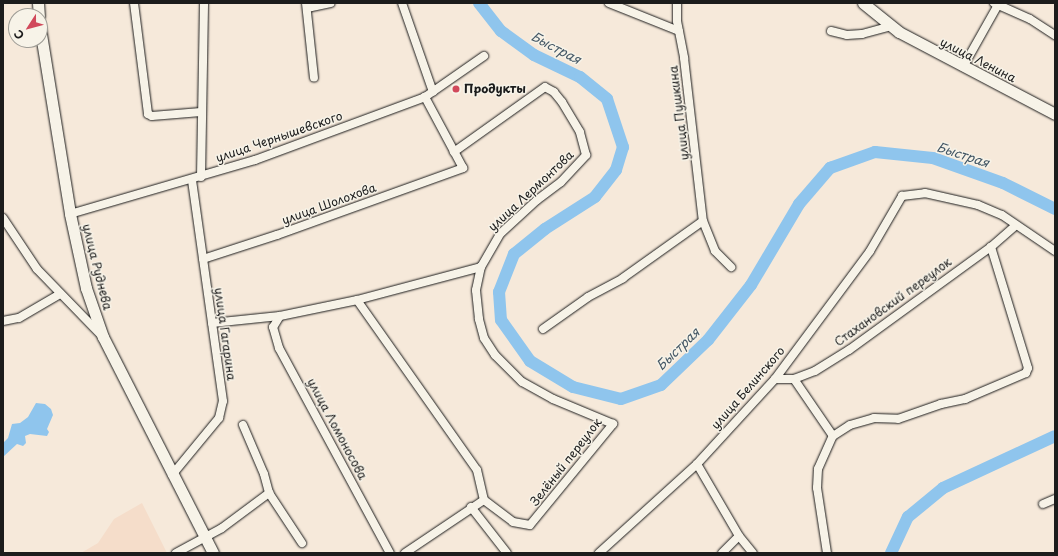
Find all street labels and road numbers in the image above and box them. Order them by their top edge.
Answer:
street label: улица Ленина [937,35,1019,85]
street label: улица Пушкина [666,64,692,162]
street label: улица Чернышевского [213,108,345,166]
street label: улица Лермонтова [485,147,577,235]
street label: улица Шолохова [280,180,378,228]
street label: улица Руднева [79,222,115,312]
street label: Стахановский переулок [832,255,954,349]
street label: улица Гагарина [211,287,239,381]
street label: улица Белинского [708,343,788,433]
street label: улица Ломоносова [304,375,370,483]
street label: Зелёный переулок [527,415,605,509]

